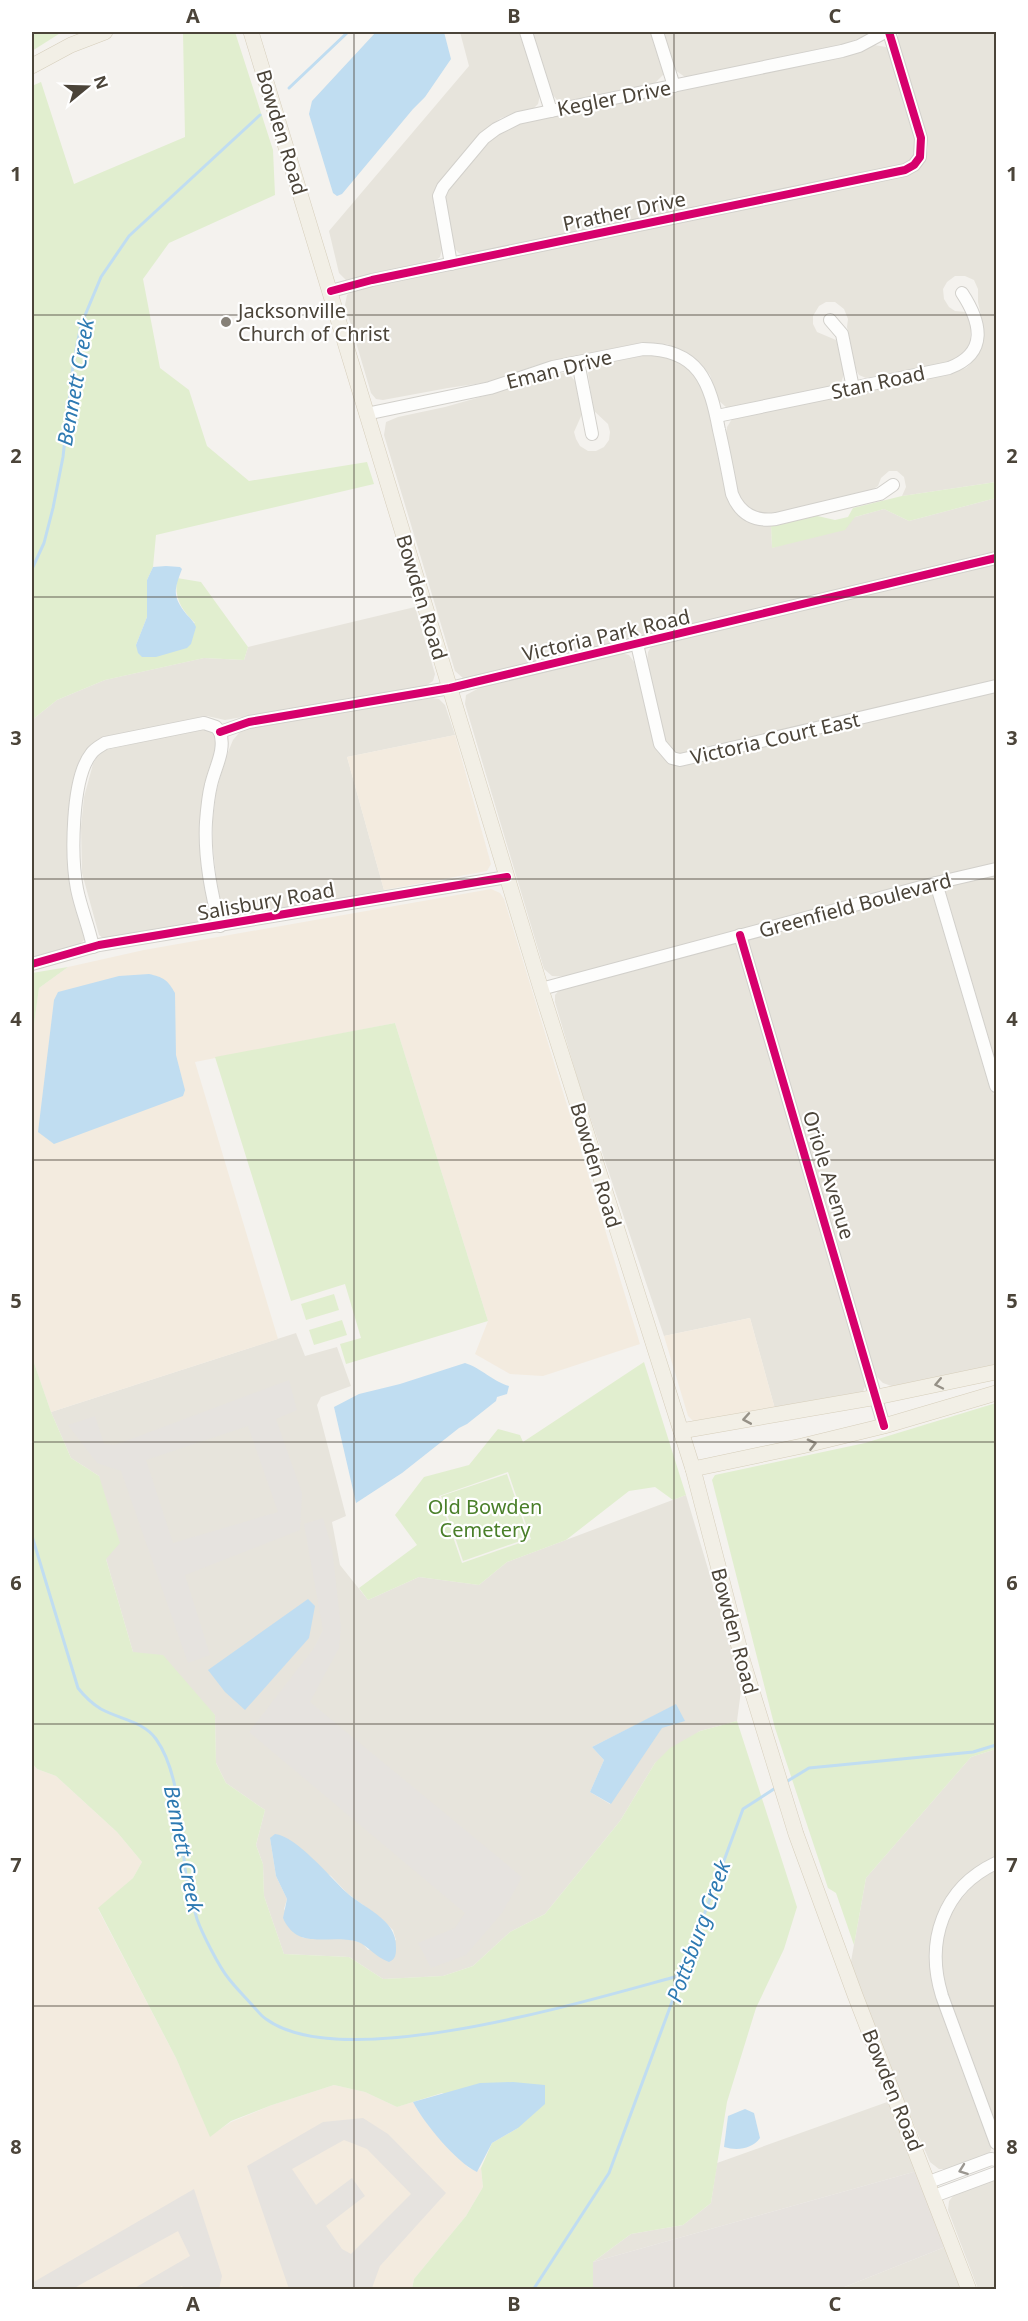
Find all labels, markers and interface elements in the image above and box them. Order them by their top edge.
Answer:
text: A [186,2,200,29]
text: B [507,2,521,29]
text: C [829,2,842,29]
north arrow [57,57,117,117]
street label: Bowden Road [250,66,314,198]
text: N [89,72,114,92]
street label: Kegler Drive [555,74,673,122]
text: 1 [10,160,22,187]
text: 1 [1006,160,1018,187]
street label: Prather Drive [560,185,688,237]
place label: Jacksonville Church of Christ [236,297,390,347]
water label: Bennett Creek [50,315,100,448]
marker: Jacksonville Church of Christ [219,315,233,329]
street label: Eman Drive [503,343,615,395]
street label: Stan Road [829,359,927,405]
text: 2 [10,442,22,469]
text: 2 [1006,442,1018,469]
street label: Bowden Road [390,531,454,663]
street label: Victoria Park Road [519,603,693,667]
street label: Victoria Court East [688,705,862,771]
text: 3 [10,724,22,751]
text: 3 [1006,724,1018,751]
street label: Greenfield Boulevard [756,866,954,944]
street label: Salisbury Road [195,876,337,926]
text: 4 [10,1005,22,1032]
text: 4 [1006,1005,1018,1032]
street label: Bowden Road [564,1099,628,1231]
street label: Oriole Avenue [797,1107,861,1243]
text: 5 [10,1287,22,1314]
text: 5 [1006,1287,1018,1314]
one-way arrow [934,1377,944,1390]
one-way arrow [743,1412,753,1425]
one-way arrow [806,1439,817,1451]
park label: Old Bowden Cemetery [428,1493,542,1543]
street label: Bowden Road [705,1565,765,1697]
text: 6 [10,1569,22,1596]
text: 6 [1006,1569,1018,1596]
water label: Bennett Creek [158,1783,210,1917]
text: 7 [10,1851,22,1878]
text: 7 [1006,1851,1018,1878]
water label: Pottsburg Creek [659,1855,737,2006]
street label: Bowden Road [856,2025,930,2155]
text: 8 [10,2133,22,2160]
text: 8 [1006,2133,1018,2160]
one-way arrow [958,2162,968,2175]
text: A [186,2290,200,2317]
text: B [507,2290,521,2317]
text: C [829,2290,842,2317]

